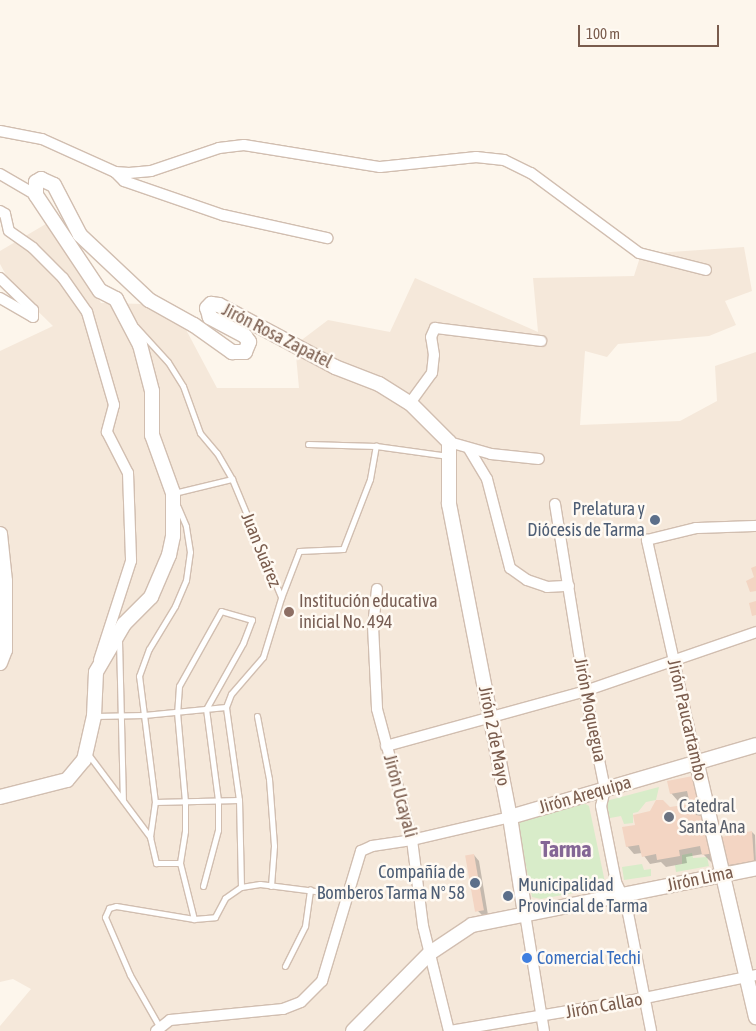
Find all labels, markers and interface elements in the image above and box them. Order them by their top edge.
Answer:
scale bar [581,15,722,47]
text: 100 m [586,25,620,42]
street label: Jirón Rosa Zapatel [218,299,336,373]
place label: Prelatura y Diócesis de Tarma [527,499,645,542]
street label: Juan Suárez [236,510,286,590]
marker: Prelatura y Diócesis de Tarma [649,514,661,526]
place label: Institución educativa inicial No. 494 [299,591,438,634]
marker: Institución educativa inicial No. 494 [283,606,295,618]
street label: Jirón Moquegua [569,656,611,764]
street label: Jirón Paucartambo [663,657,711,783]
street label: Jirón 2 de Mayo [474,684,514,788]
street label: Jirón Ucayali [379,752,421,840]
street label: Jirón Arequipa [536,771,634,819]
place label: Catedral Santa Ana [679,796,746,839]
marker: Catedral Santa Ana [663,811,675,823]
district label: Tarma [541,837,591,863]
street label: Jirón Lima [665,861,735,897]
place label: Compañía de Bomberos Tarma Nº 58 [317,862,465,904]
place label: Municipalidad Provincial de Tarma [518,875,648,918]
marker: Compañía de Bomberos Tarma Nº 58 [469,877,481,889]
marker: Municipalidad Provincial de Tarma [502,890,514,902]
place label: Comercial Techi [537,947,641,969]
marker: Comercial Techi [521,952,533,964]
street label: Jirón Callao [564,989,644,1023]

